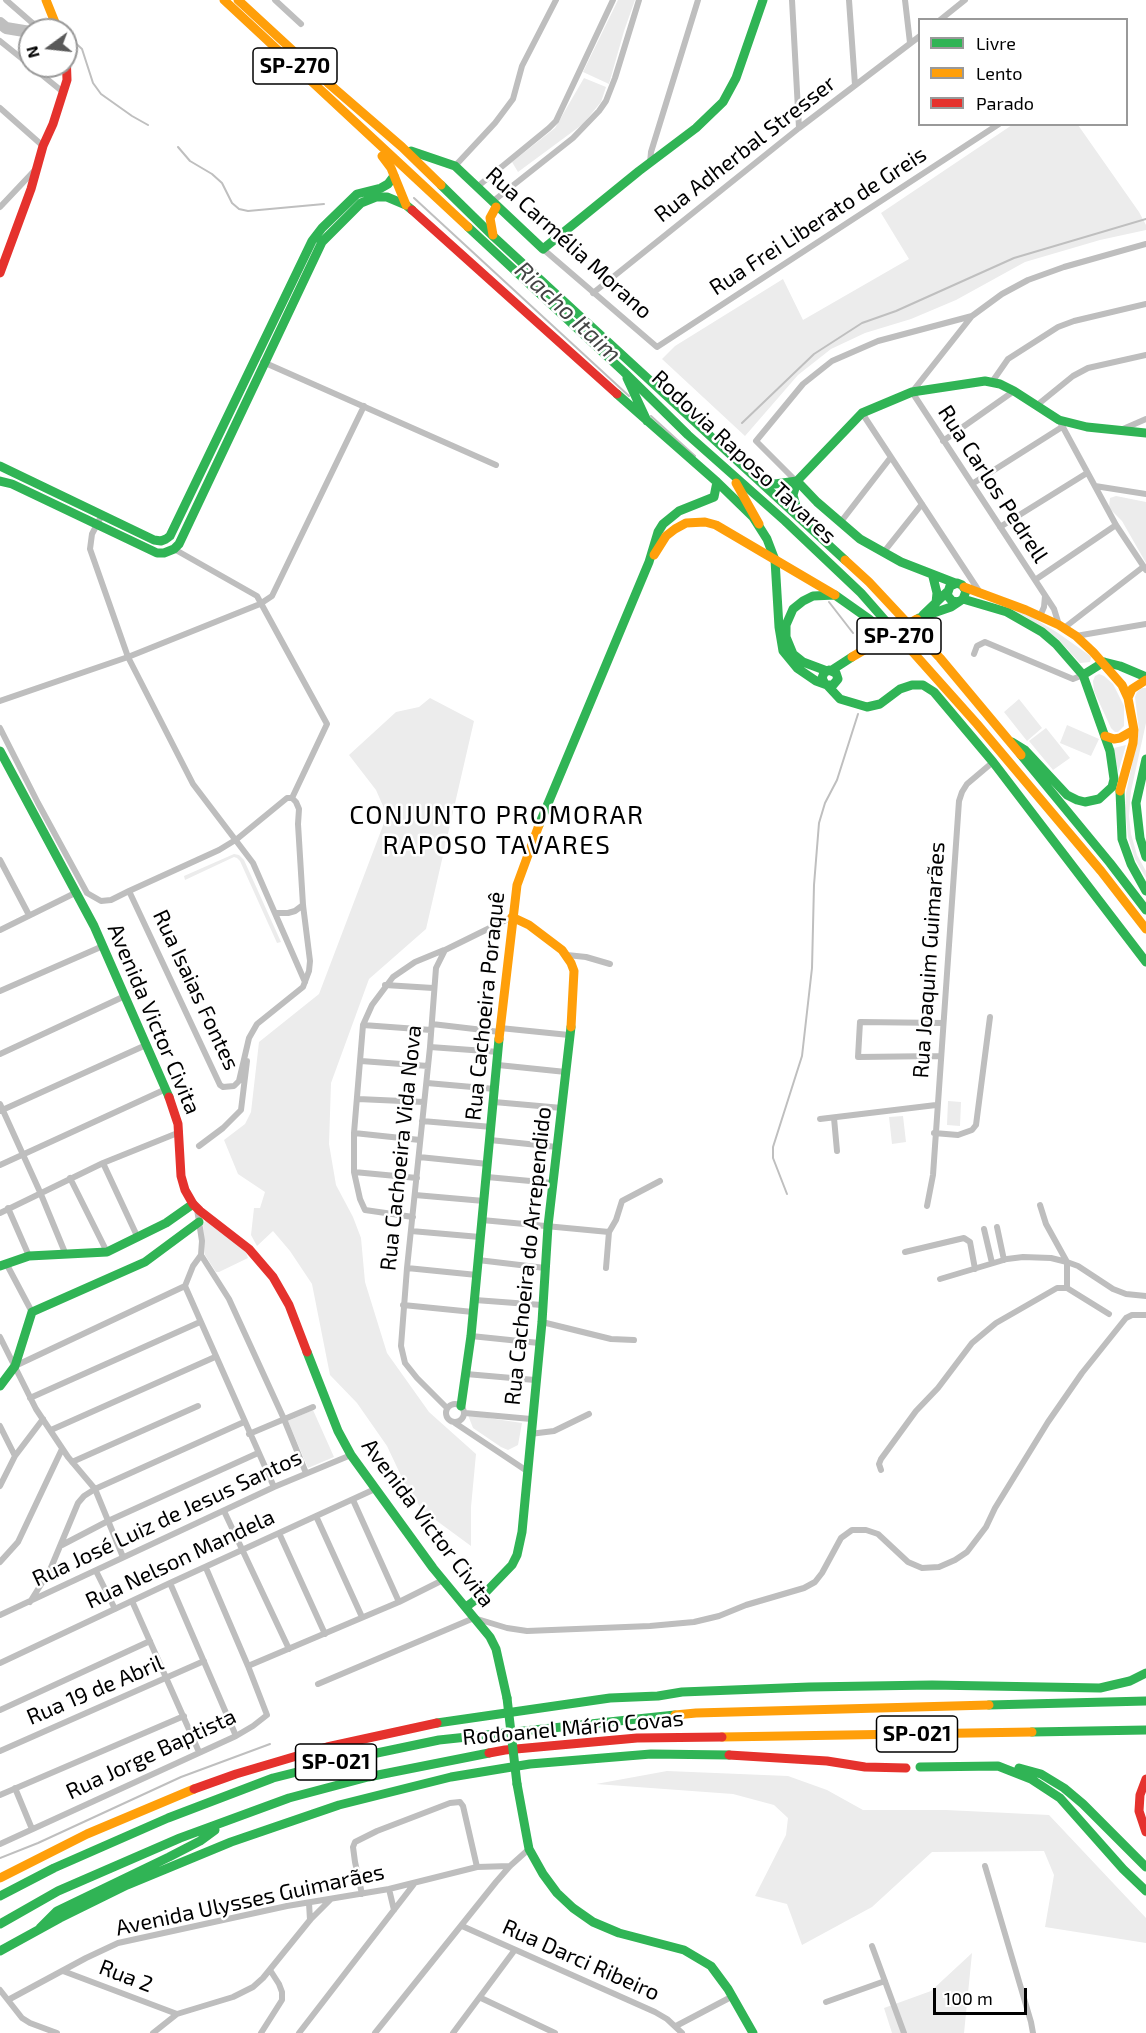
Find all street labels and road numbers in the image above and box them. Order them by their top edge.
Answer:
road number: SP-270 [253,48,337,84]
street label: Rua Adherbal Stresser [649,70,841,228]
street label: Rua Frei Liberato de Greis [705,141,931,301]
street label: Rua Carmélia Morano [480,161,658,325]
street label: Rodovia Raposo Tavares [646,365,842,549]
street label: Rua Carlos Pedrell [932,400,1054,568]
road number: SP-270 [857,618,941,654]
street label: Rua Joaquim Guimarães [908,841,950,1079]
street label: Rua Cachoeira Poraquê [460,890,510,1122]
street label: Rua Isaias Fontes [147,906,245,1074]
street label: Avenida Victor Civita [102,920,206,1118]
street label: Rua Cachoeira Vida Nova [375,1024,427,1272]
street label: Rua Cachoeira do Arrependido [499,1105,557,1407]
street label: Avenida Victor Civita [356,1434,500,1612]
street label: Rua José Luiz de Jesus Santos [28,1444,306,1592]
street label: Rua Nelson Mandela [81,1504,279,1614]
street label: Rua 19 de Abril [23,1649,167,1731]
street label: Rua Jorge Baptista [62,1703,240,1805]
street label: Rodoanel Mário Covas [461,1705,685,1751]
road number: SP-021 [876,1716,958,1752]
road number: SP-021 [296,1744,376,1780]
street label: Avenida Ulysses Guimarães [113,1859,387,1941]
street label: Rua Darci Ribeiro [498,1913,664,2007]
street label: Rua 2 [95,1954,157,1998]

